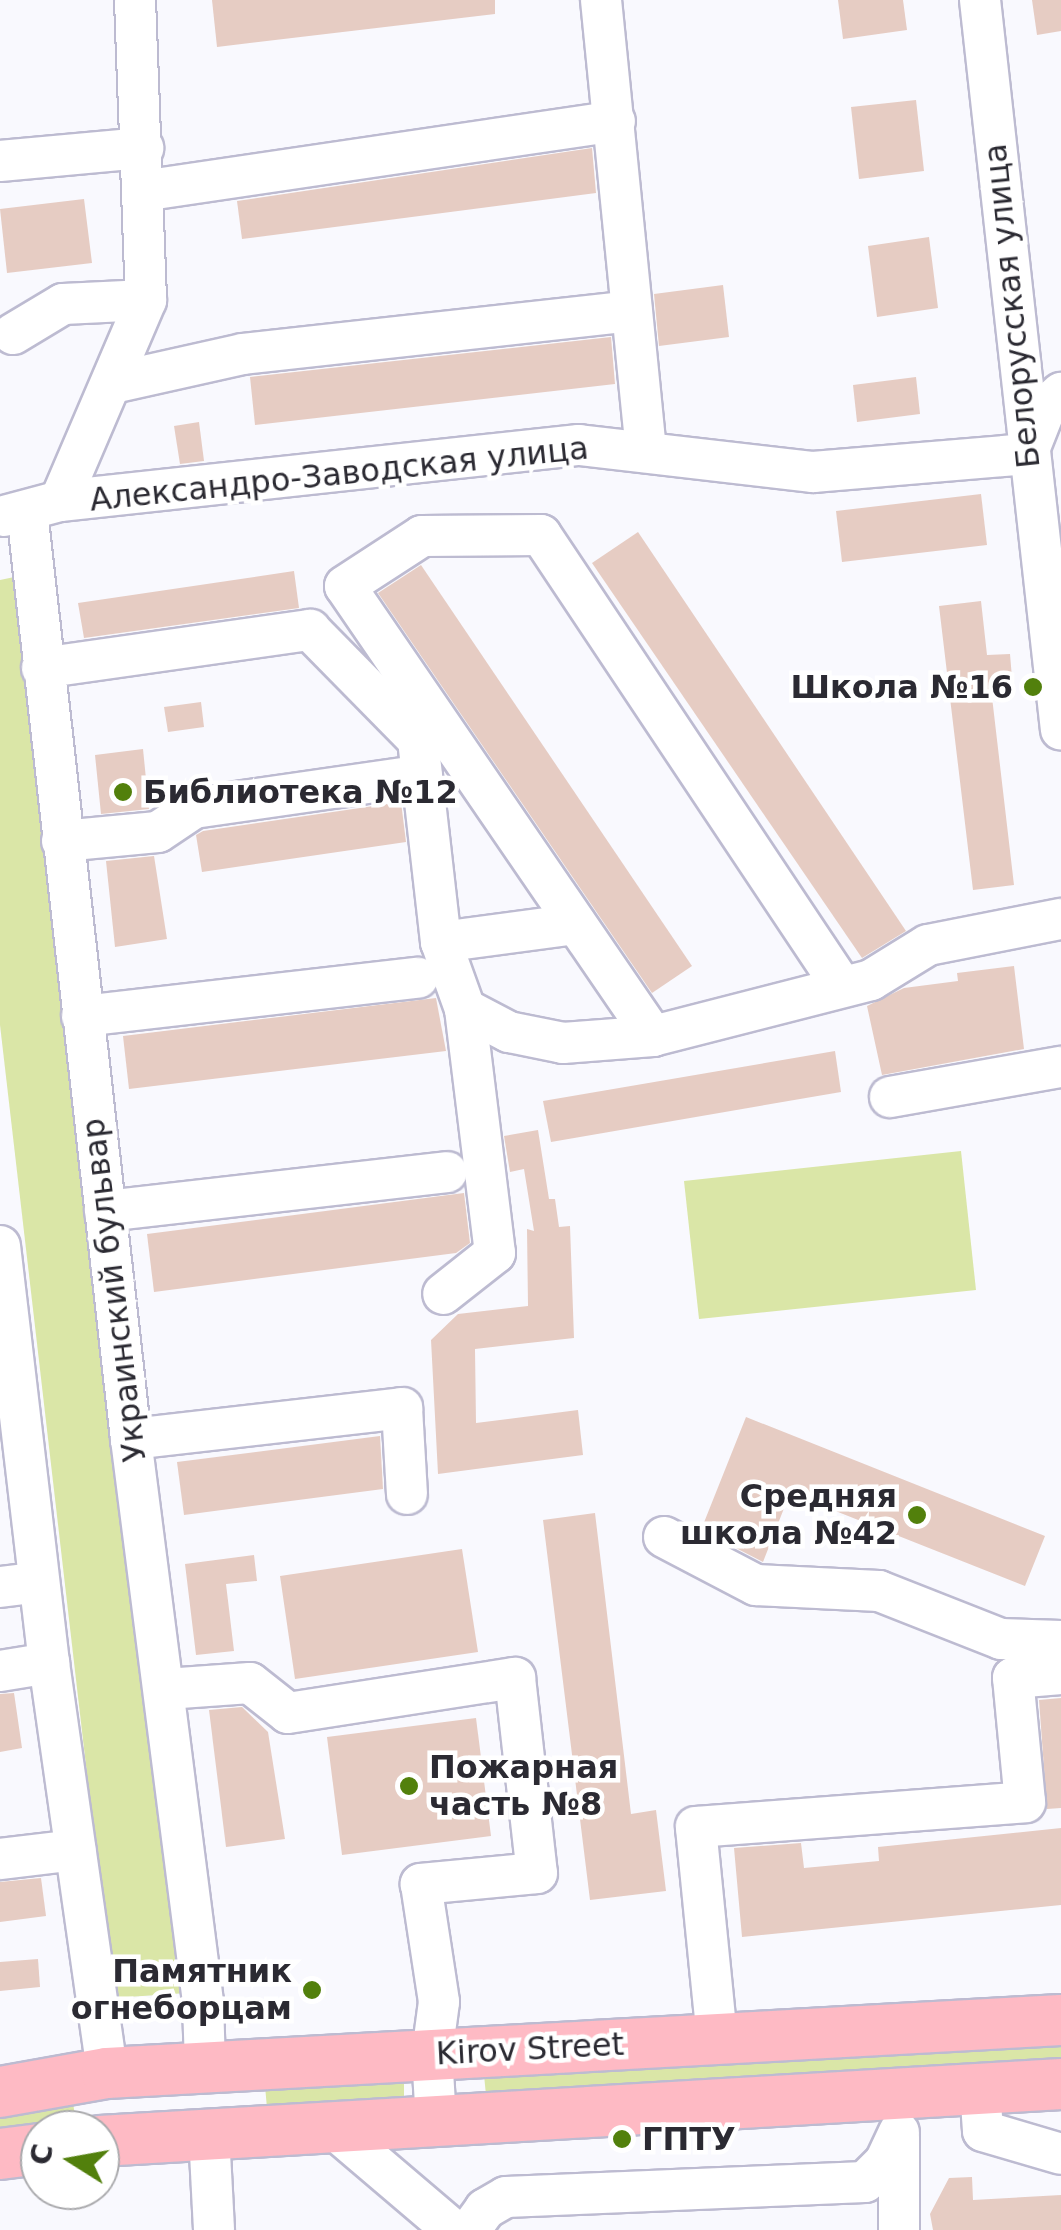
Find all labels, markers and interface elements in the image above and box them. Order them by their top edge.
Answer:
street label: Белорусская улица [976,142,1048,470]
street label: Александро-Заводская улица [88,429,590,519]
place label: Школа №16 [791,668,1013,706]
marker: Школа №16 [1022,676,1044,698]
place label: Библиотека №12 [143,773,458,811]
marker: Библиотека №12 [112,781,134,803]
street label: Украинский бульвар [74,1116,154,1464]
place label: Средняя школа №42 [680,1478,897,1553]
marker: Средняя школа №42 [906,1504,928,1526]
place label: Пожарная часть №8 [429,1749,618,1824]
marker: Пожарная часть №8 [398,1775,420,1797]
place label: Памятник огнеборцам [71,1953,292,2028]
marker: Памятник огнеборцам [301,1979,323,2001]
street label: Kirov Street [435,2025,625,2073]
north arrow [20,2110,120,2210]
place label: ГПТУ [642,2120,736,2158]
marker: ГПТУ [611,2128,633,2150]
text: С [24,2141,60,2168]

